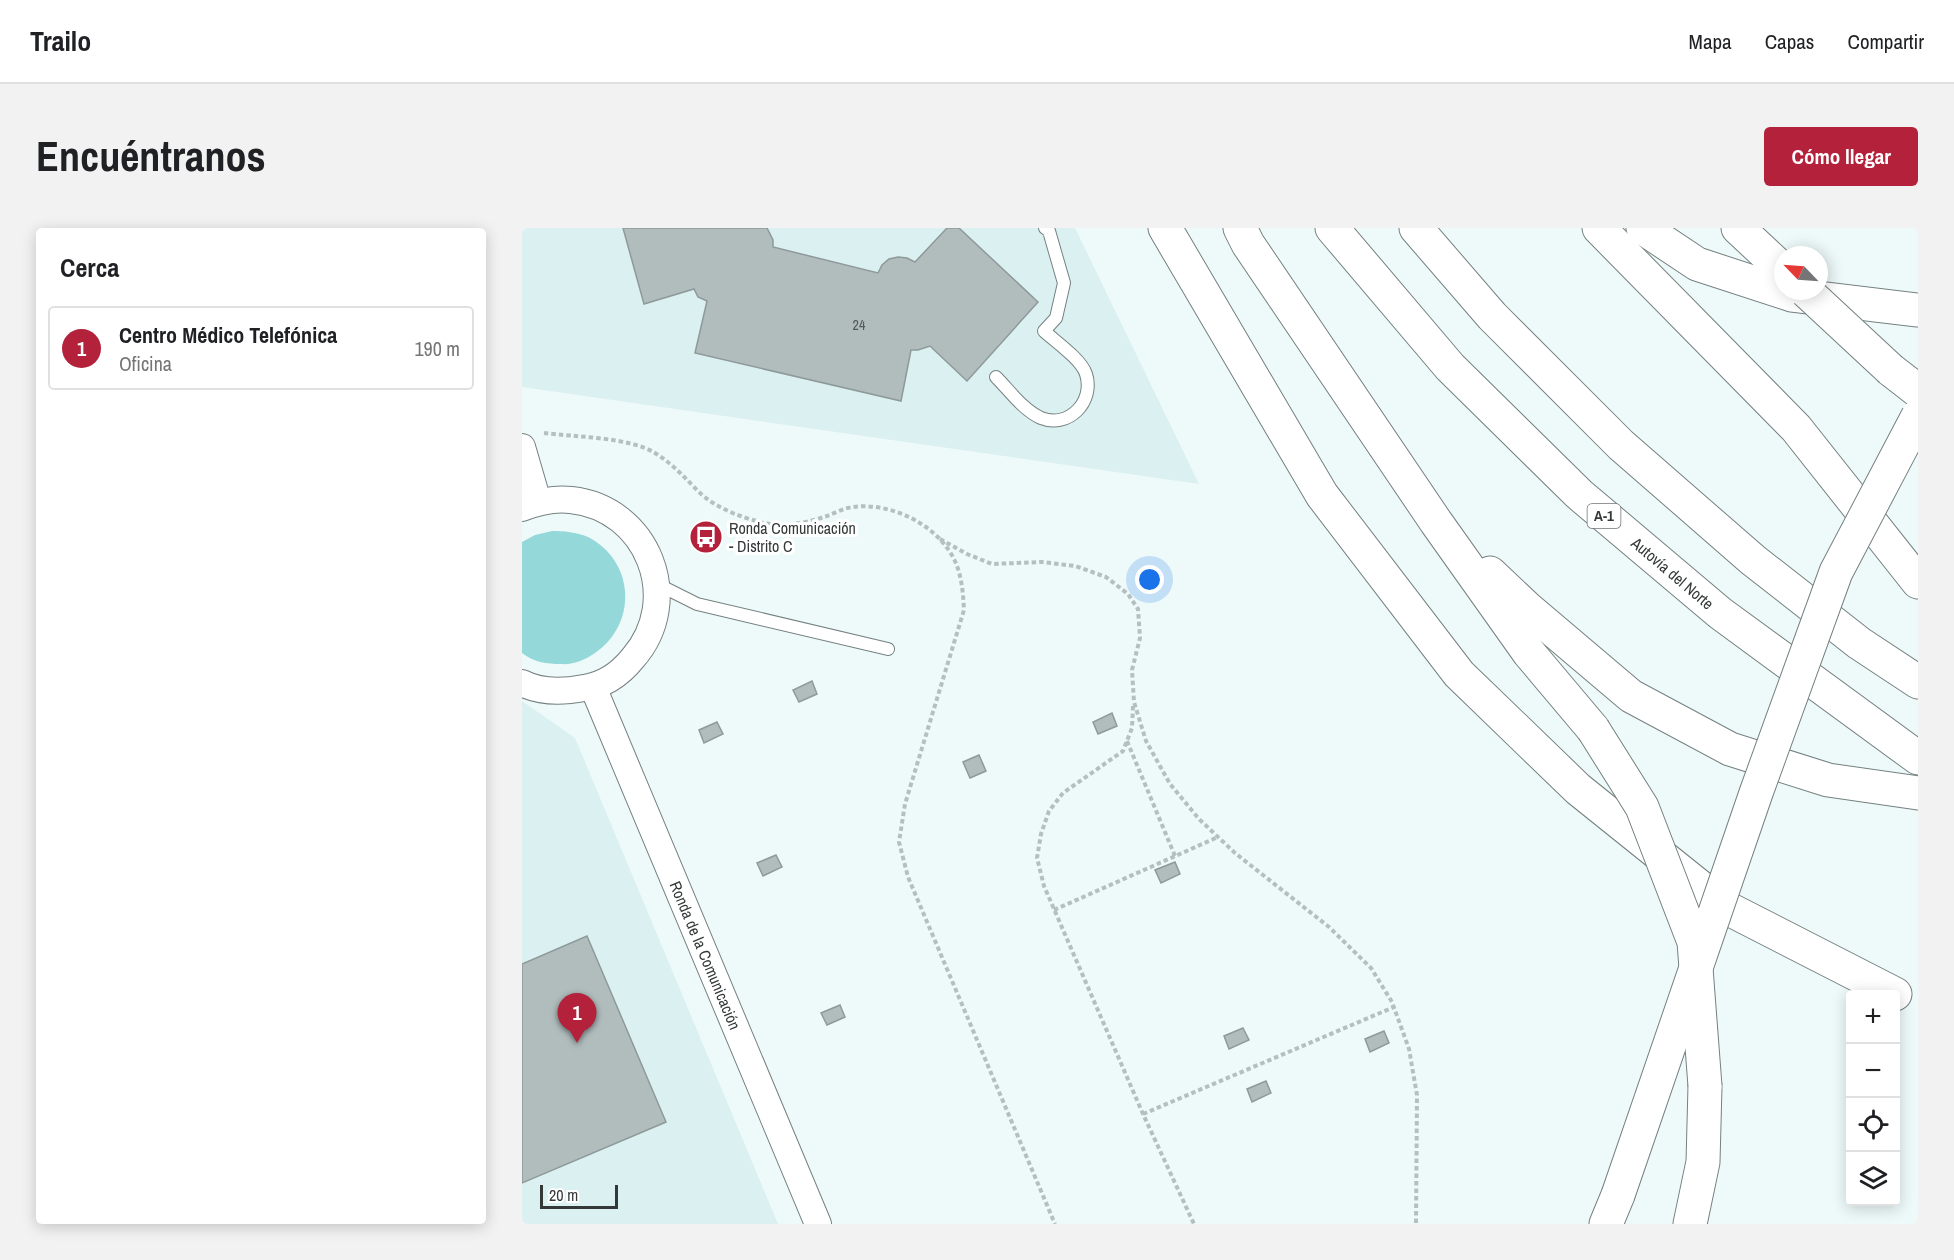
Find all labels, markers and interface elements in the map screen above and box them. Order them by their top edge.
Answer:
text: Trailo [30,22,91,60]
text: Mapa [1689,27,1732,56]
text: Capas [1765,27,1814,56]
text: Compartir [1847,27,1924,56]
button: Cómo llegar [1764,127,1918,186]
text: Encuéntranos [36,128,266,184]
north arrow [1774,246,1828,300]
text: Cerca [60,250,119,285]
house number: 24 [853,316,866,334]
text: Centro Médico Telefónica [119,320,337,350]
text: 1 [77,335,86,362]
text: 190 m [414,335,460,362]
text: Oficina [119,350,172,377]
road number: A-1 [1588,504,1620,528]
place label: Ronda Comunicación - Distrito C [729,517,856,557]
bus stop icon: Ronda Comunicación - Distrito C [688,519,724,555]
street label: Autovía del Norte [1626,531,1719,614]
your location [1135,565,1164,594]
street label: Ronda de la Comunicación [665,878,746,1033]
map controls [1846,990,1900,1206]
button: + [1846,990,1900,1044]
pin: 1 [558,994,596,1043]
button: − [1846,1044,1900,1098]
button: locate [1846,1098,1900,1152]
button: layers [1846,1152,1900,1206]
scale bar [540,1182,618,1210]
text: 20 m [549,1184,578,1206]

